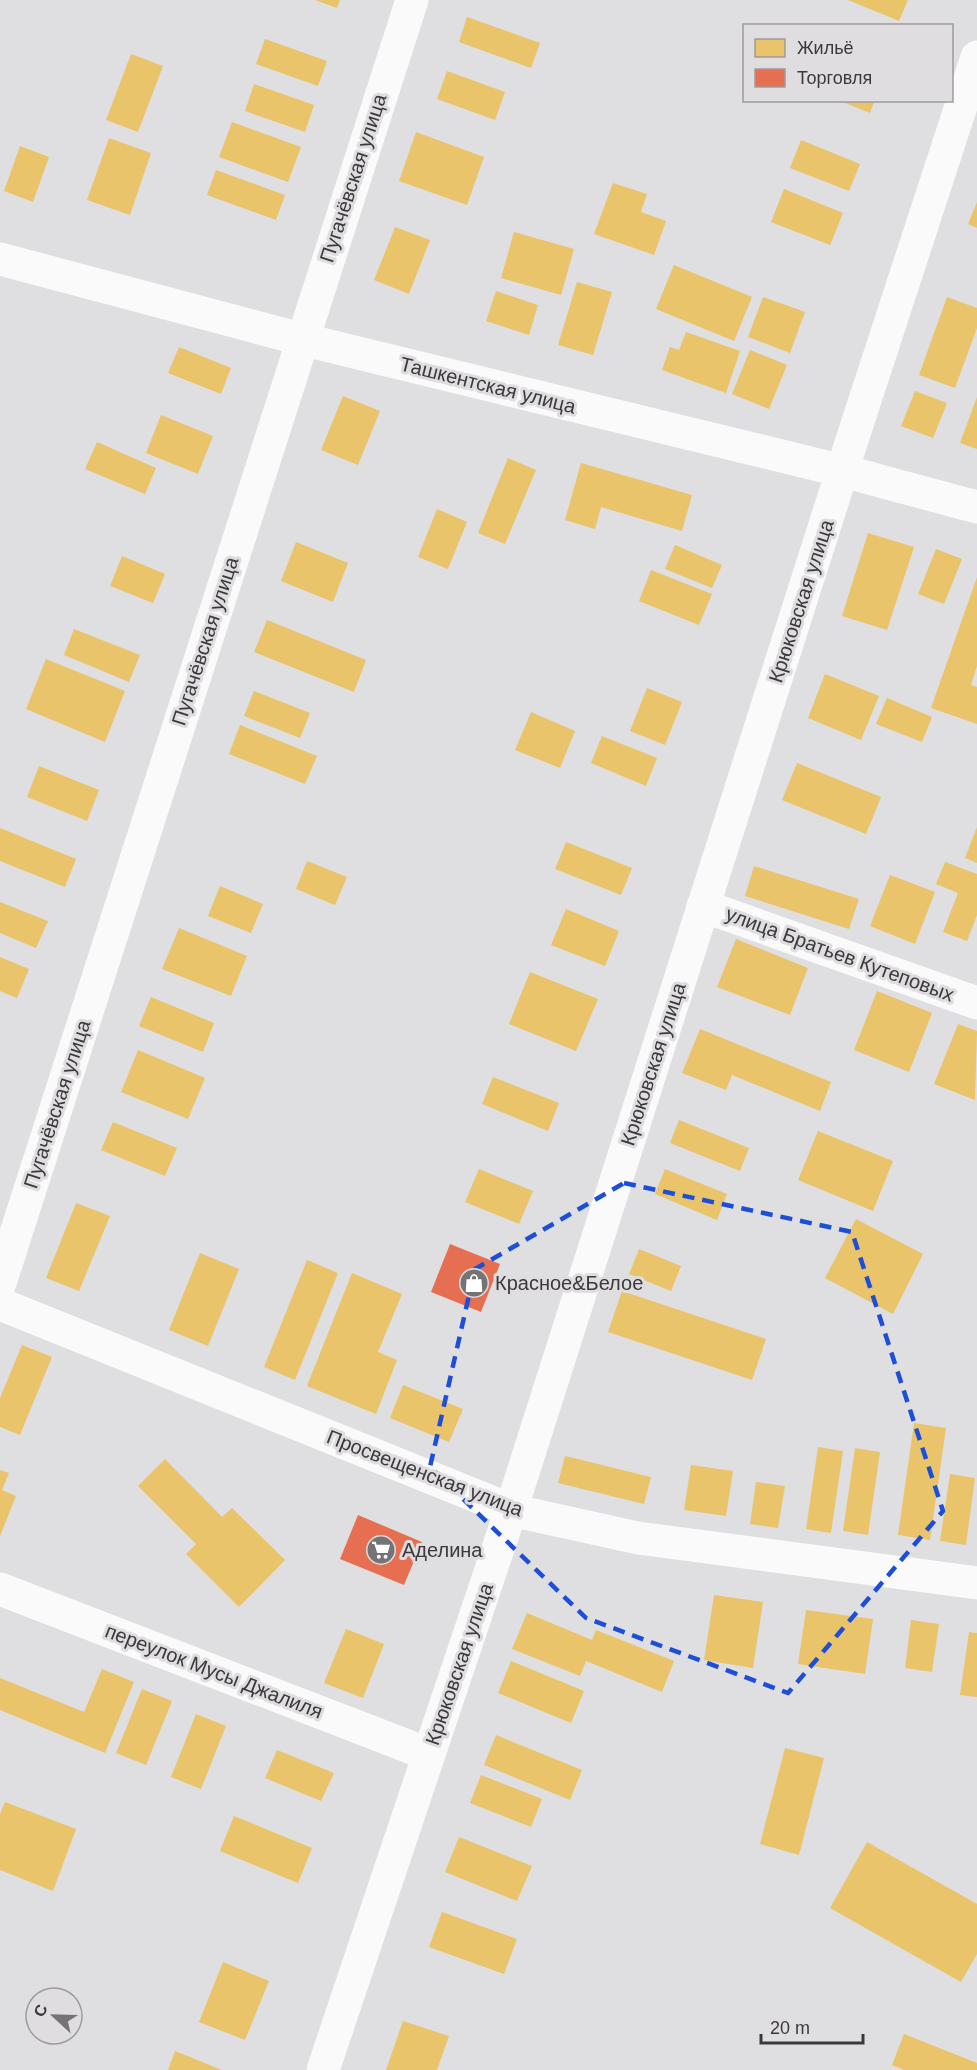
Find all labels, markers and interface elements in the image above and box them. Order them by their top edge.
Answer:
legend [743,24,953,102]
text: Жильё [797,38,854,58]
text: Торговля [797,68,872,88]
street label: Пугачёвская улица [315,90,391,265]
street label: Ташкентская улица [398,353,579,418]
street label: Крюковская улица [764,516,838,685]
street label: Пугачёвская улица [167,553,243,728]
street label: улица Братьев Кутеповых [723,902,957,1006]
street label: Крюковская улица [616,979,690,1148]
street label: Пугачёвская улица [19,1016,95,1191]
shop icon: Красное&Белое [458,1267,490,1299]
place label: Красное&Белое [495,1272,643,1294]
street label: Просвещенская улица [324,1425,527,1521]
supermarket icon: Аделина [365,1534,397,1566]
place label: Аделина [402,1539,483,1561]
street label: Крюковская улица [421,1579,497,1748]
street label: переулок Мусы Джалиля [102,1619,326,1723]
north arrow [24,1986,84,2046]
text: С [31,2002,51,2019]
scale bar [761,2007,863,2045]
text: 20 m [770,2018,810,2038]

